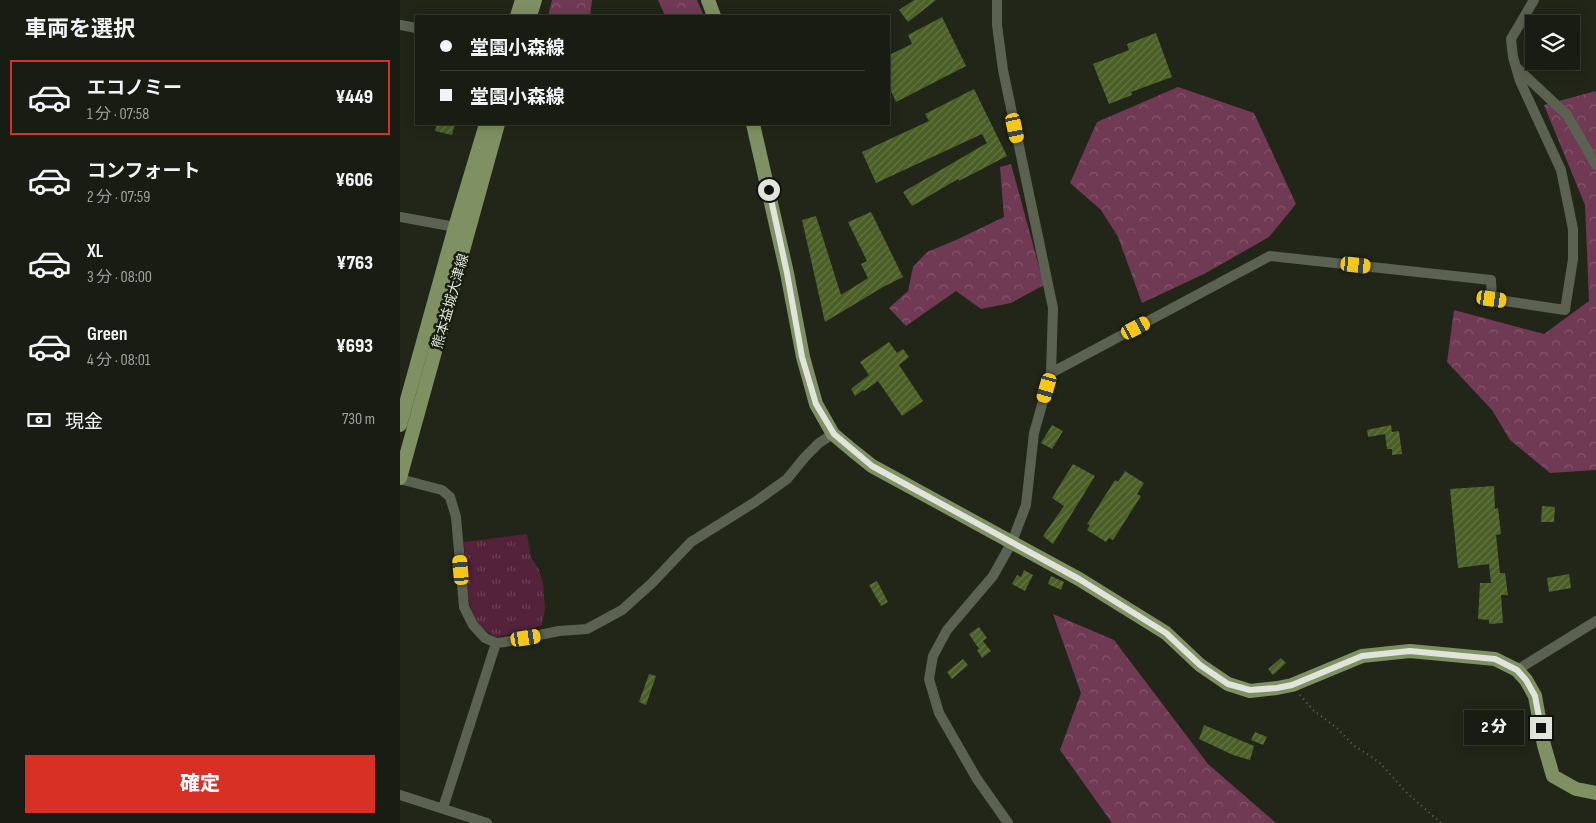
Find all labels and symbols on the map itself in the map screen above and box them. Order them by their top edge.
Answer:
car [1004,112,1025,144]
route start [758,179,780,201]
street label: 熊本益城大津線 [429,252,472,351]
car [1340,256,1371,274]
car [1476,289,1507,309]
car [1119,314,1152,342]
car [1035,372,1058,404]
car [452,554,469,586]
car [510,628,541,648]
callout: 2 分 [1464,710,1524,746]
route end [1530,717,1552,739]

